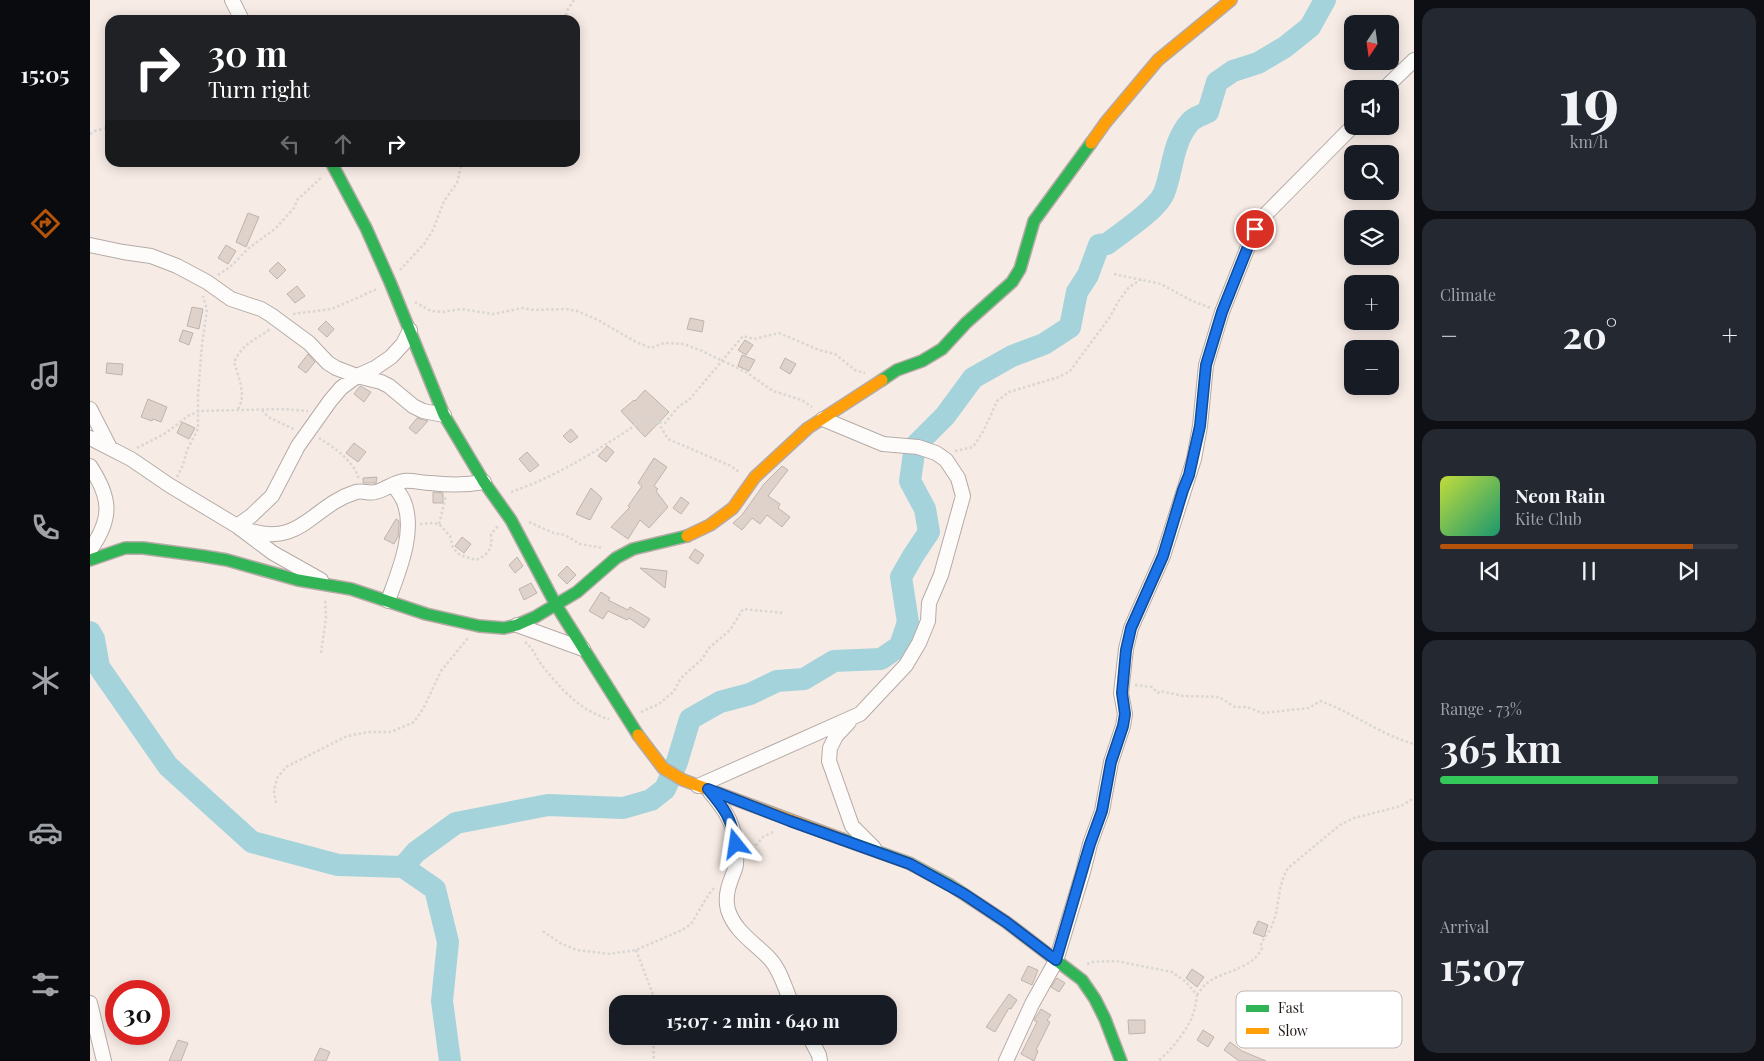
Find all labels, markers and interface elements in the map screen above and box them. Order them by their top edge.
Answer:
north arrow [1344,15,1399,70]
map controls [1344,15,1399,395]
text: 30 m [208,29,288,76]
icon: right [125,35,190,100]
text: 19 [1559,55,1619,141]
text: 15:05 [21,59,69,89]
text: Turn right [208,74,310,104]
button: sound [1344,80,1399,135]
icon: left [276,130,304,158]
icon: ahead [329,130,357,158]
icon: right [382,130,410,158]
text: km/h [1570,131,1608,152]
button: search [1344,145,1399,200]
icon: directions [28,206,63,241]
pin [1234,208,1276,250]
button: layers [1344,210,1399,265]
icon: arrive [1241,215,1269,243]
button: + [1344,275,1399,330]
text: Climate [1440,284,1496,305]
text: 20° [1562,308,1617,359]
text: − [1440,316,1458,353]
text: + [1722,316,1738,353]
button: − [1344,340,1399,395]
icon: music [28,358,63,393]
text: Neon Rain [1515,482,1605,508]
text: Kite Club [1515,508,1582,529]
icon: phone [28,510,63,545]
icon: previous [1476,557,1504,585]
icon: pause [1575,557,1603,585]
icon: next [1674,557,1702,585]
icon: climate [28,663,63,698]
text: Range · 73% [1440,698,1522,719]
text: 365 km [1440,722,1562,773]
icon: car [28,815,63,850]
position arrow [709,817,761,869]
text: Arrival [1440,916,1489,937]
text: 15:07 [1440,940,1524,991]
icon: filters [28,967,63,1002]
speed limit sign: 30 [105,980,170,1045]
legend [1236,991,1402,1048]
text: Fast [1278,998,1305,1017]
text: 15:07 · 2 min · 640 m [666,1007,840,1033]
text: Slow [1278,1021,1308,1040]

